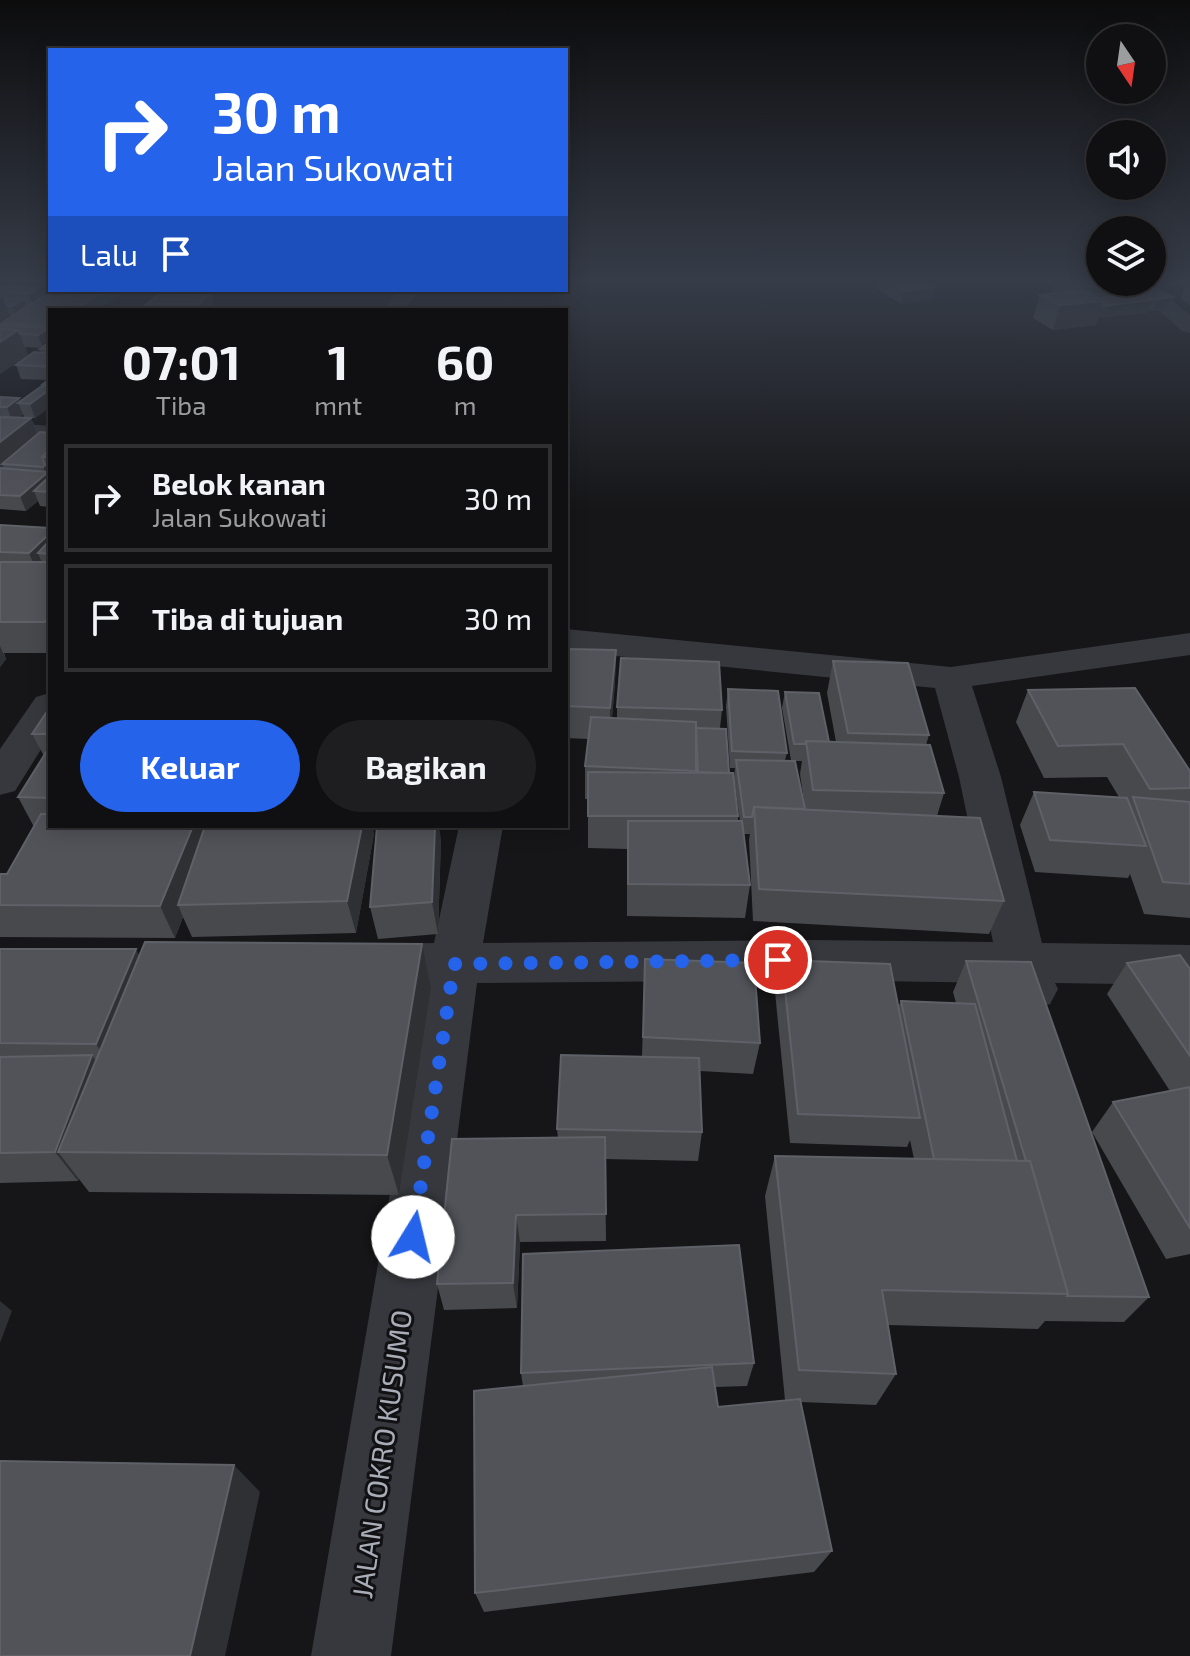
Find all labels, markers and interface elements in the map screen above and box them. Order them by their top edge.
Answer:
north arrow [1086,24,1166,104]
map controls [1086,24,1166,296]
text: 30 m [212,77,341,144]
icon: right [80,80,184,184]
button: sound [1086,120,1166,200]
text: Jalan Sukowati [212,145,454,188]
button: layers [1086,216,1166,296]
icon: arrive [154,232,198,276]
text: Lalu [80,236,138,272]
text: 07:01 [122,332,241,390]
text: 1 [328,332,349,390]
text: 60 [436,332,494,390]
text: Tiba [156,389,206,420]
text: mnt [314,389,362,420]
text: m [454,389,476,420]
text: Belok kanan [152,465,326,501]
icon: right [84,476,128,520]
text: 30 m [464,480,532,516]
text: Jalan Sukowati [152,501,327,532]
icon: arrive [84,596,128,640]
text: Tiba di tujuan [152,600,343,636]
text: 30 m [464,600,532,636]
button: Keluar [80,720,300,812]
button: Bagikan [316,720,536,812]
pin [744,926,812,994]
icon: arrive [756,938,800,982]
position arrow [371,1195,455,1279]
street label: JALAN COKRO KUSUMO [344,1308,418,1600]

